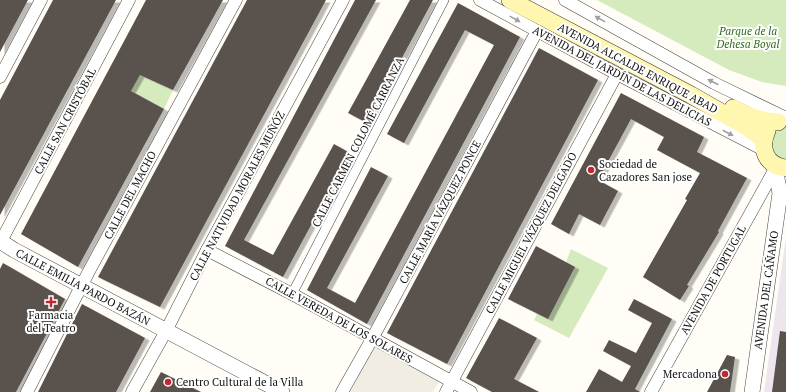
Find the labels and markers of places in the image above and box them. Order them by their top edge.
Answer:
place label: Sociedad de Cazadores San jose [599,157,693,184]
marker: Sociedad de Cazadores San jose [586,165,596,175]
marker: Farmacia del Teatro [46,297,56,307]
place label: Farmacia del Teatro [26,308,76,335]
place label: Mercadona [663,367,717,381]
marker: Mercadona [720,369,730,379]
place label: Centro Cultural de la Villa [176,375,304,389]
marker: Centro Cultural de la Villa [163,377,173,387]

